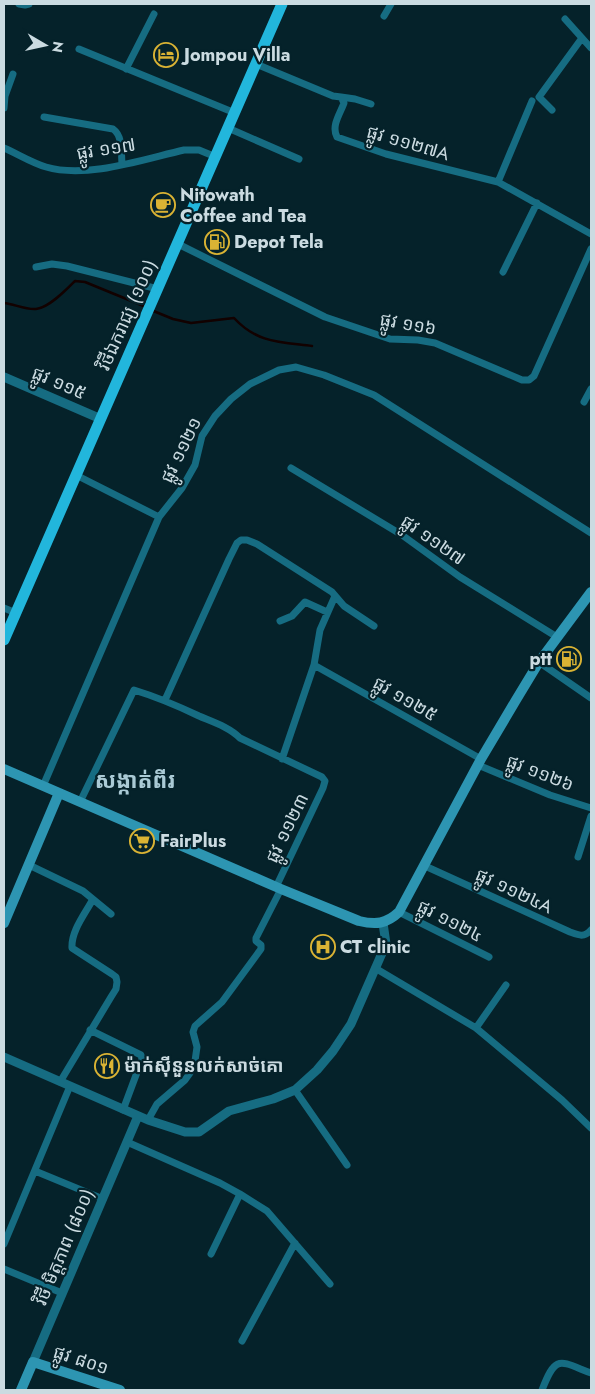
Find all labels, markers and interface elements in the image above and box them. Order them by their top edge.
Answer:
north arrow [20,20,70,70]
text: N [47,40,69,54]
hotel icon: Jompou Villa [153,42,179,68]
place label: Jompou Villa [181,42,290,68]
street label: ផ្លូវ ១១២៧A [363,119,453,170]
street label: ផ្លូវ ១១៧ [75,131,138,170]
place label: Nitowath Coffee and Tea [180,182,307,229]
cafe icon: Nitowath Coffee and Tea [150,192,176,218]
fuel station icon: Depot Tela [204,229,230,255]
place label: Depot Tela [234,229,324,255]
street label: វិថីឯករាជ្យ (១០០) [91,255,163,375]
street label: ផ្លូវ ១១៦ [377,306,438,345]
street label: ផ្លូវ ១១៥ [26,360,90,409]
street label: ផ្លូវ ១១២១ [154,413,211,489]
street label: ផ្លូវ ១១២៧ [394,508,470,574]
place label: ptt [529,646,552,672]
fuel station icon: ptt [556,646,582,672]
street label: ផ្លូវ ១១២៥ [366,670,442,731]
street label: ផ្លូវ ១១២៦ [501,748,578,801]
district label: សង្កាត់ពីរ [95,764,175,796]
street label: ផ្លូវ ១១២៣ [259,789,318,869]
supermarket icon: FairPlus [129,828,155,854]
place label: FairPlus [160,828,226,854]
street label: ផ្លូវ ១១២៤A [470,862,557,923]
street label: ផ្លូវ ១១២៤ [411,893,487,952]
hospital icon: CT clinic [310,934,336,960]
place label: CT clinic [340,934,411,960]
restaurant icon: ម៉ាក់សុីនួនលក់សាច់គោ [94,1053,120,1079]
place label: ម៉ាក់សុីនួនលក់សាច់គោ [124,1053,283,1079]
street label: វិថី មិត្តភាព (៨០០) [27,1185,100,1310]
street label: ផ្លូវ ៨០១ [49,1339,112,1384]

